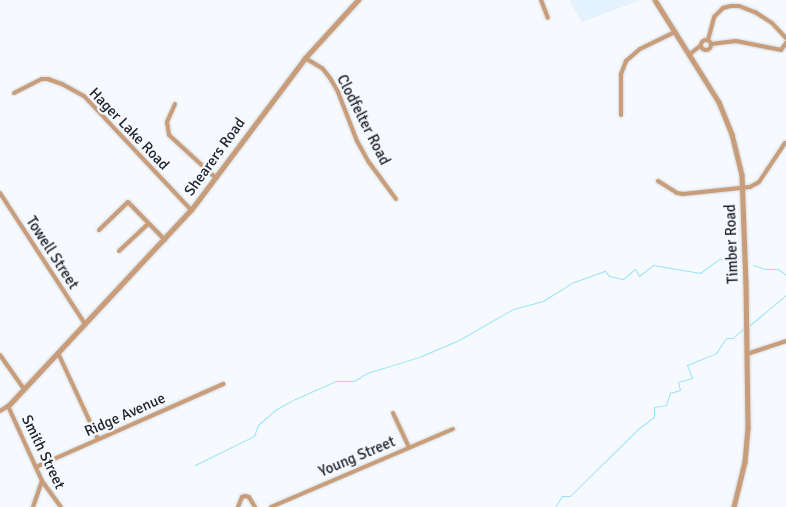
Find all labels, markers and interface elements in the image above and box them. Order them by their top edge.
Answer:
street label: Clodfelter Road [332,72,394,168]
street label: Hager Lake Road [85,84,173,174]
street label: Shearers Road [181,115,249,199]
street label: Timber Road [722,204,742,284]
street label: Towell Street [22,213,82,293]
street label: Ridge Avenue [82,389,168,441]
street label: Smith Street [17,412,69,492]
street label: Young Street [316,433,398,481]

